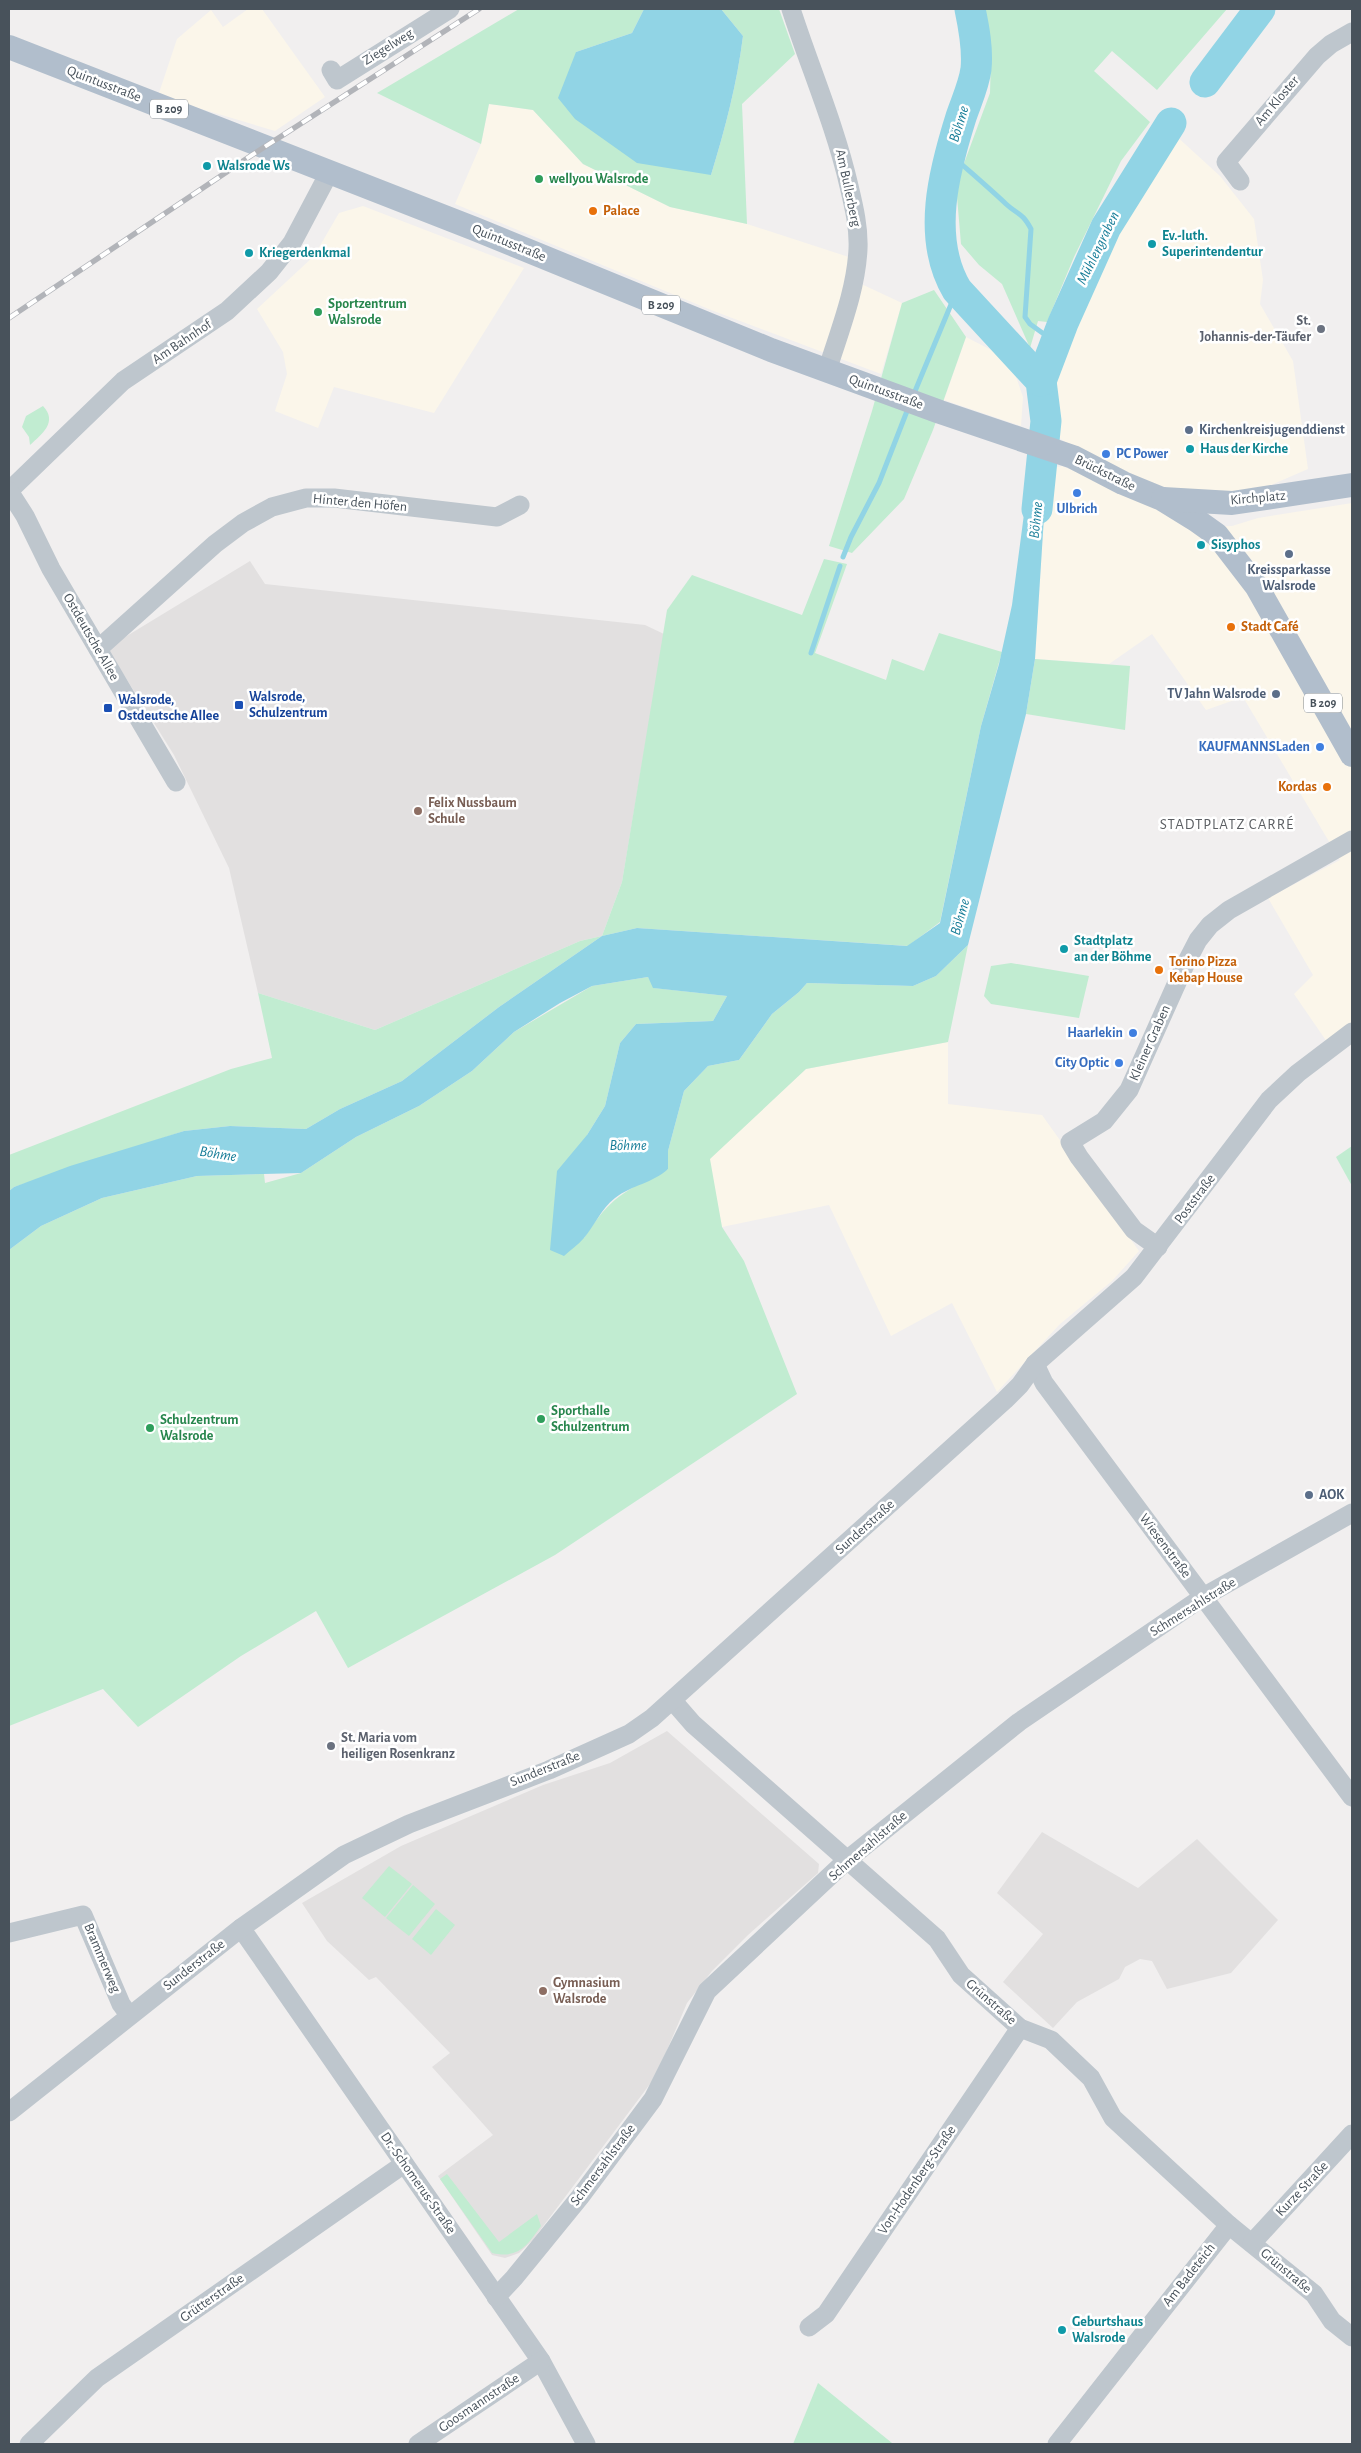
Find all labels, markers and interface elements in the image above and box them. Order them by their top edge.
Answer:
street label: Ziegelweg [360,26,416,68]
street label: Quintusstraße [65,63,143,105]
street label: Am Kloster [1252,73,1302,128]
road number: B 209 [150,100,188,118]
water label: Böhme [946,104,972,144]
street label: Am Bullerberg [833,148,863,228]
place label: Walsrode Ws [217,159,290,173]
marker: Walsrode Ws [201,160,213,172]
place label: wellyou Walsrode [549,172,649,186]
marker: wellyou Walsrode [533,173,545,185]
place label: Palace [603,204,640,218]
marker: Palace [587,205,599,217]
water label: Mühlengraben [1074,209,1122,287]
street label: Quintusstraße [470,222,548,264]
place label: Ev.-luth. Superintendentur [1162,229,1263,259]
marker: Ev.-luth. Superintendentur [1146,238,1158,250]
place label: Kriegerdenkmal [259,246,351,260]
marker: Kriegerdenkmal [243,247,255,259]
road number: B 209 [642,296,680,314]
place label: Sportzentrum Walsrode [328,297,407,327]
marker: Sportzentrum Walsrode [312,306,324,318]
place label: St. Johannis-der-Täufer [1200,314,1311,344]
street label: Am Bahnhof [150,317,215,367]
marker: St. Johannis-der-Täufer [1315,323,1327,335]
street label: Quintusstraße [847,372,925,412]
place label: Kirchenkreisjugenddienst [1199,423,1345,437]
marker: Kirchenkreisjugenddienst [1183,424,1195,436]
place label: Haus der Kirche [1200,442,1289,456]
marker: Haus der Kirche [1184,443,1196,455]
place label: PC Power [1116,447,1168,461]
marker: PC Power [1100,448,1112,460]
street label: Brückstraße [1072,452,1138,494]
marker: Ulbrich [1071,487,1083,499]
street label: Kirchplatz [1230,489,1286,507]
street label: Hinter den Höfen [312,492,408,514]
water label: Böhme [1027,500,1045,539]
place label: Ulbrich [1056,502,1098,516]
place label: Sisyphos [1211,538,1260,552]
marker: Sisyphos [1195,539,1207,551]
marker: Kreissparkasse Walsrode [1283,548,1295,560]
place label: Kreissparkasse Walsrode [1247,563,1331,593]
street label: Ostdeutsche Allee [60,591,122,683]
place label: Stadt Café [1241,620,1299,634]
marker: Stadt Café [1225,621,1237,633]
place label: TV Jahn Walsrode [1167,687,1266,701]
marker: TV Jahn Walsrode [1270,688,1282,700]
place label: Walsrode, Schulzentrum [249,690,328,720]
place label: Walsrode, Ostdeutsche Allee [118,693,219,723]
road number: B 209 [1304,694,1342,712]
marker: Walsrode, Schulzentrum [233,699,245,711]
marker: Walsrode, Ostdeutsche Allee [102,702,114,714]
place label: KAUFMANNSLaden [1198,740,1310,754]
marker: KAUFMANNSLaden [1314,741,1326,753]
place label: Kordas [1278,780,1317,794]
marker: Kordas [1321,781,1333,793]
place label: Felix Nussbaum Schule [428,796,517,826]
marker: Felix Nussbaum Schule [412,805,424,817]
district label: STADTPLATZ CARRÉ [1160,815,1294,832]
water label: Böhme [948,897,972,937]
place label: Stadtplatz an der Böhme [1074,934,1152,964]
marker: Stadtplatz an der Böhme [1058,943,1070,955]
place label: Torino Pizza Kebap House [1169,955,1243,985]
marker: Torino Pizza Kebap House [1153,964,1165,976]
street label: Kleiner Graben [1127,1003,1173,1083]
place label: Haarlekin [1067,1026,1123,1040]
marker: Haarlekin [1127,1027,1139,1039]
place label: City Optic [1055,1056,1110,1070]
marker: City Optic [1113,1057,1125,1069]
water label: Böhme [609,1138,647,1153]
water label: Böhme [198,1144,238,1164]
street label: Poststraße [1172,1172,1218,1226]
place label: Sporthalle Schulzentrum [551,1404,630,1434]
place label: Schulzentrum Walsrode [160,1413,239,1443]
marker: Sporthalle Schulzentrum [535,1413,547,1425]
marker: Schulzentrum Walsrode [144,1422,156,1434]
place label: AOK [1319,1488,1345,1502]
marker: AOK [1303,1489,1315,1501]
street label: Sunderstraße [833,1497,897,1557]
street label: Wiesenstraße [1137,1511,1193,1581]
street label: Schmersahlstraße [1148,1575,1238,1639]
place label: St. Maria vom heiligen Rosenkranz [341,1731,455,1761]
marker: St. Maria vom heiligen Rosenkranz [325,1740,337,1752]
street label: Sunderstraße [508,1749,582,1789]
street label: Schmersahlstraße [826,1809,910,1883]
street label: Brammerweg [81,1921,123,1995]
street label: Sunderstraße [161,1937,227,1993]
place label: Gymnasium Walsrode [553,1976,620,2006]
street label: Grünstraße [963,1977,1019,2027]
marker: Gymnasium Walsrode [537,1985,549,1997]
street label: Schmersahlstraße [568,2122,638,2208]
street label: Von-Hodenberg-Straße [876,2123,958,2237]
street label: Dr.-Schomerus-Straße [378,2130,458,2236]
street label: Kurze Straße [1273,2159,1331,2219]
street label: Am Badeteich [1160,2241,1218,2309]
street label: Grünstraße [1258,2246,1314,2296]
street label: Grütterstraße [178,2271,246,2325]
place label: Geburtshaus Walsrode [1072,2315,1143,2345]
marker: Geburtshaus Walsrode [1056,2324,1068,2336]
street label: Goosmannstraße [436,2371,522,2435]

